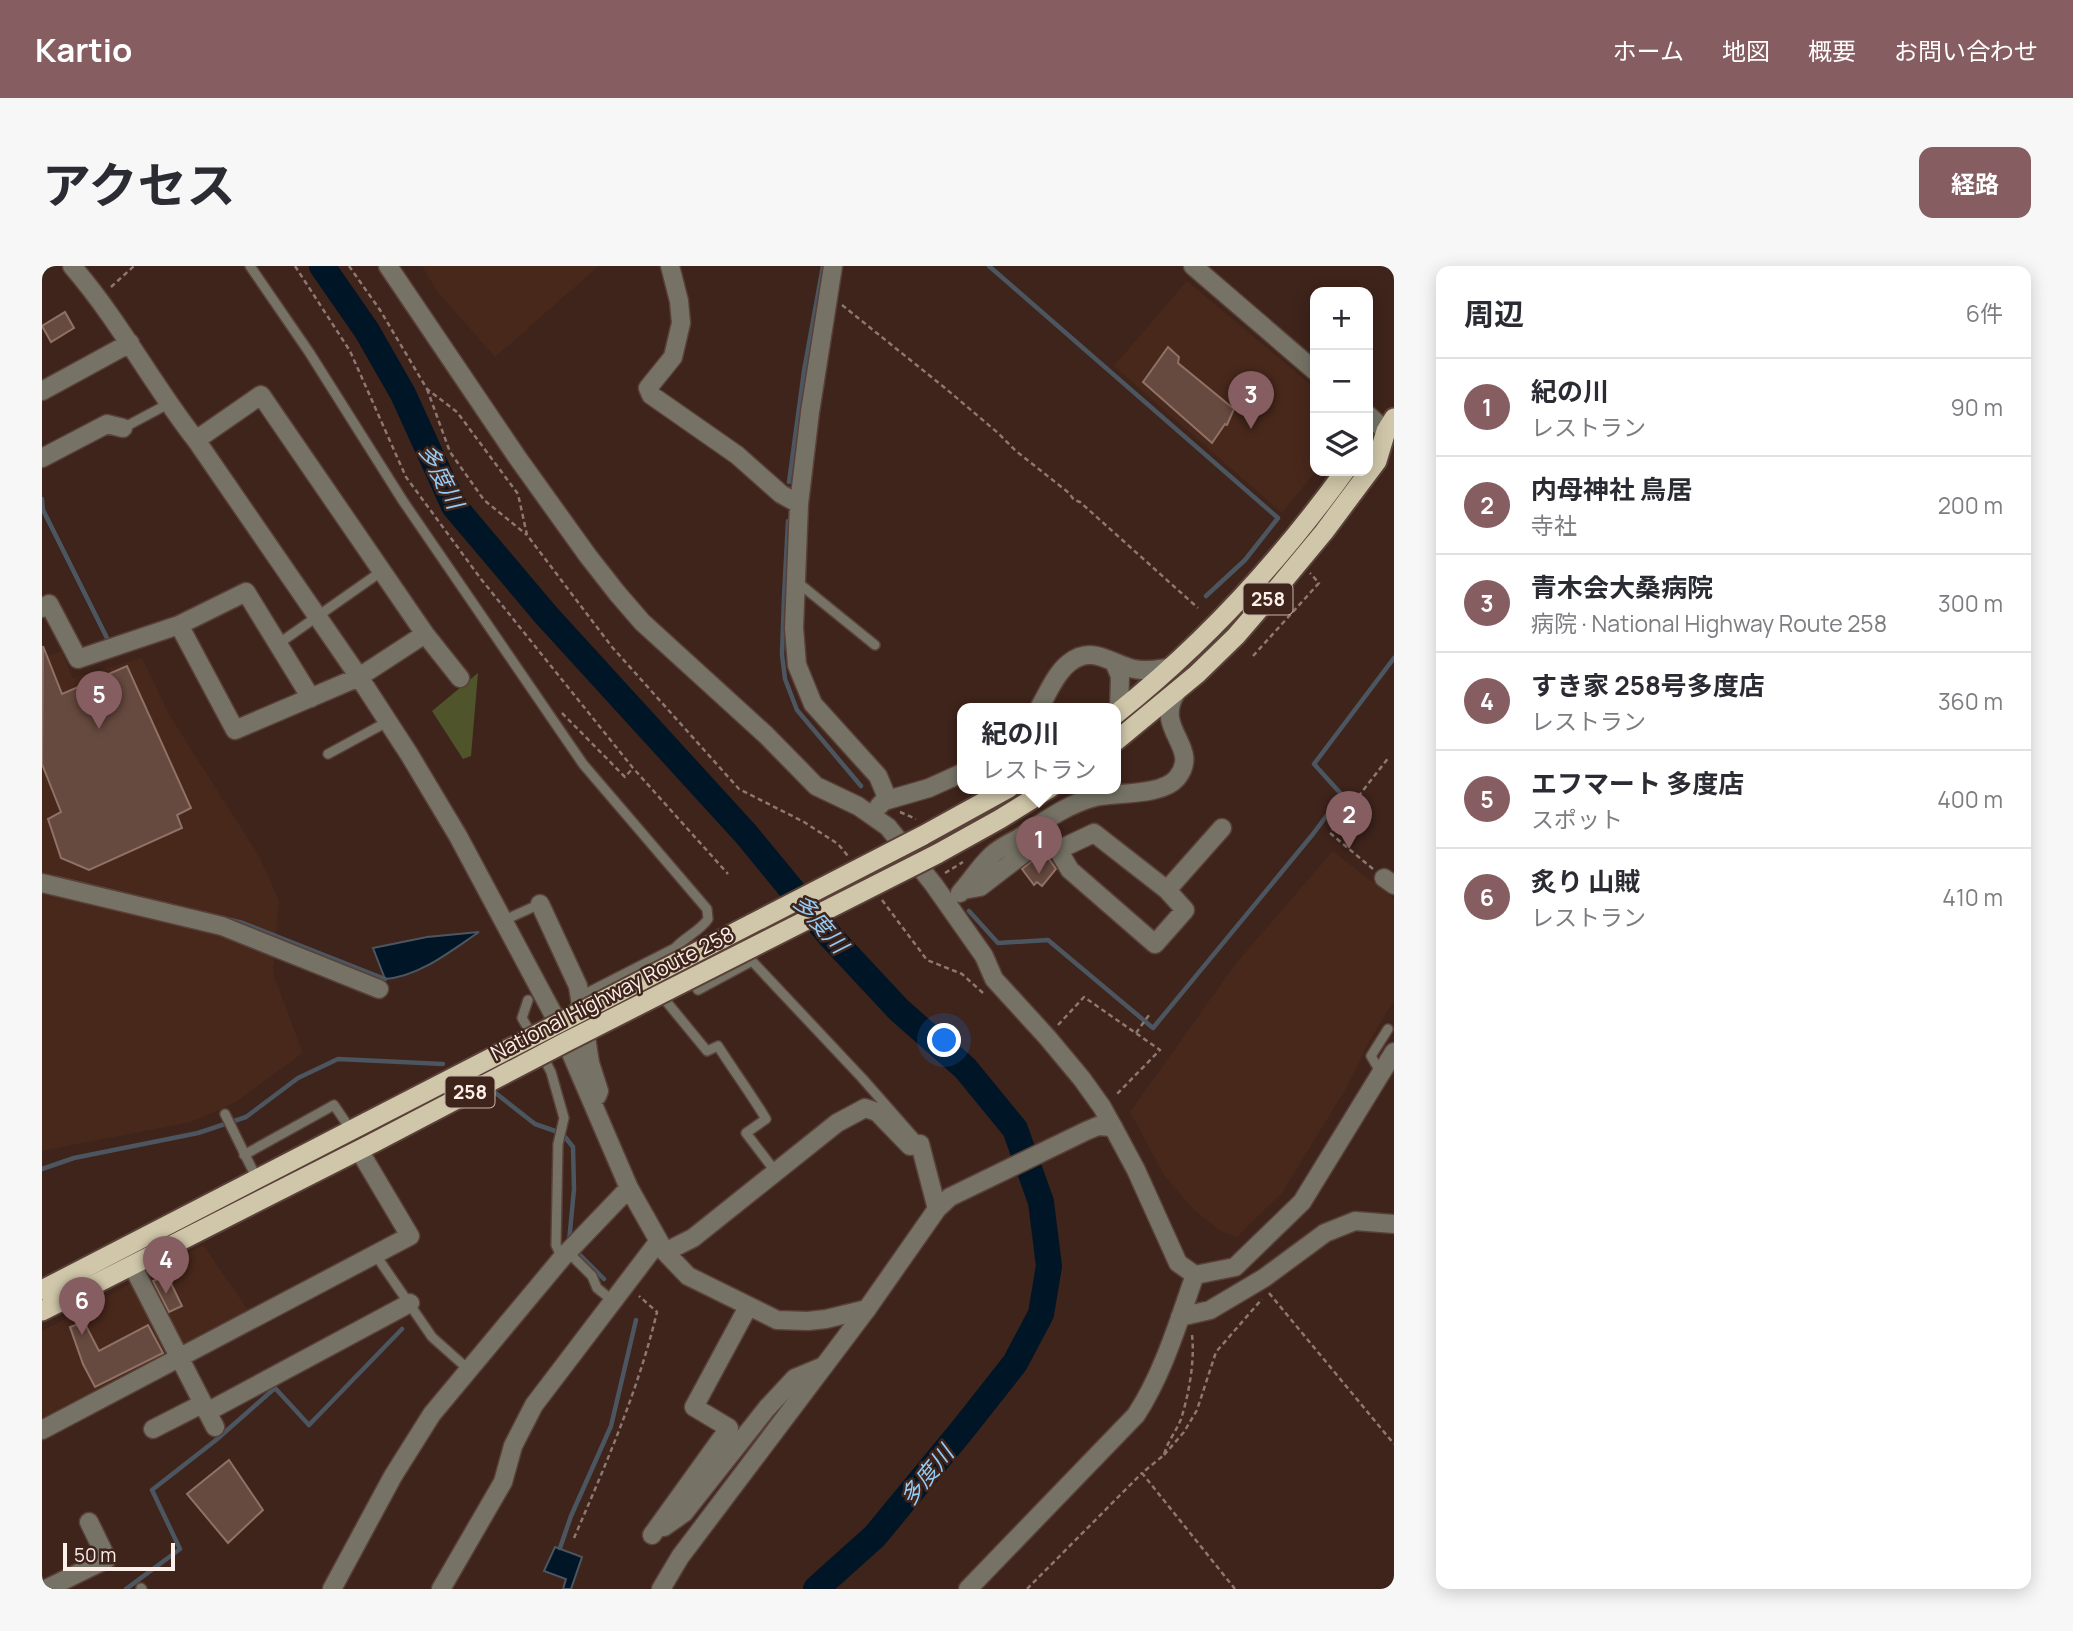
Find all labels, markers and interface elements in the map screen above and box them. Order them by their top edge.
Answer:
text: Kartio [35,27,132,72]
text: ホーム [1613,34,1684,67]
text: 地図 [1722,34,1770,67]
text: 概要 [1808,34,1856,67]
text: お問い合わせ [1894,34,2038,67]
button: 経路 [1919,147,2031,218]
text: アクセス [42,151,236,218]
map controls [1310,287,1373,476]
button: + [1310,287,1373,350]
text: 周辺 [1464,293,1524,334]
text: 6件 [1966,297,2003,329]
button: − [1310,350,1373,413]
pin: 3 [1228,371,1274,429]
text: 紀の川 [1531,373,1609,409]
text: 1 [1482,391,1492,423]
text: 90 m [1951,391,2003,423]
text: レストラン [1531,411,1646,443]
button: layers [1310,413,1373,476]
water label: 多度川 [412,438,473,517]
text: 内母神社 鳥居 [1531,471,1692,507]
text: 2 [1480,489,1494,521]
text: 200 m [1938,489,2003,521]
text: 寺社 [1531,509,1577,541]
text: 青木会大桑病院 [1531,569,1713,605]
road number: 258 [1244,584,1292,614]
text: 3 [1480,587,1494,619]
text: 300 m [1938,587,2003,619]
text: 病院 · National Highway Route 258 [1531,607,1887,639]
text: すき家 258号多度店 [1531,667,1765,703]
pin: 5 [76,671,122,729]
text: 4 [1480,685,1494,717]
text: 360 m [1938,685,2003,717]
popup [957,703,1121,794]
text: レストラン [1531,705,1646,737]
text: 紀の川 [982,715,1060,751]
text: レストラン [982,753,1097,785]
text: エフマート 多度店 [1531,765,1744,801]
text: 5 [1480,783,1494,815]
text: 400 m [1937,783,2003,815]
pin: 2 [1326,791,1372,849]
text: スポット [1531,803,1623,835]
pin: 1 [1016,816,1062,874]
text: 炙り 山賊 [1531,863,1640,899]
text: 6 [1480,881,1494,913]
text: 410 m [1942,881,2003,913]
water label: 多度川 [786,886,858,962]
text: レストラン [1531,901,1646,933]
street label: National Highway Route 258 [485,919,739,1067]
your location [927,1023,961,1057]
road number: 258 [446,1076,494,1108]
pin: 4 [143,1236,189,1294]
pin: 6 [59,1277,105,1335]
water label: 多度川 [892,1436,962,1512]
scale bar [63,1540,175,1572]
text: 50 m [74,1542,116,1568]

